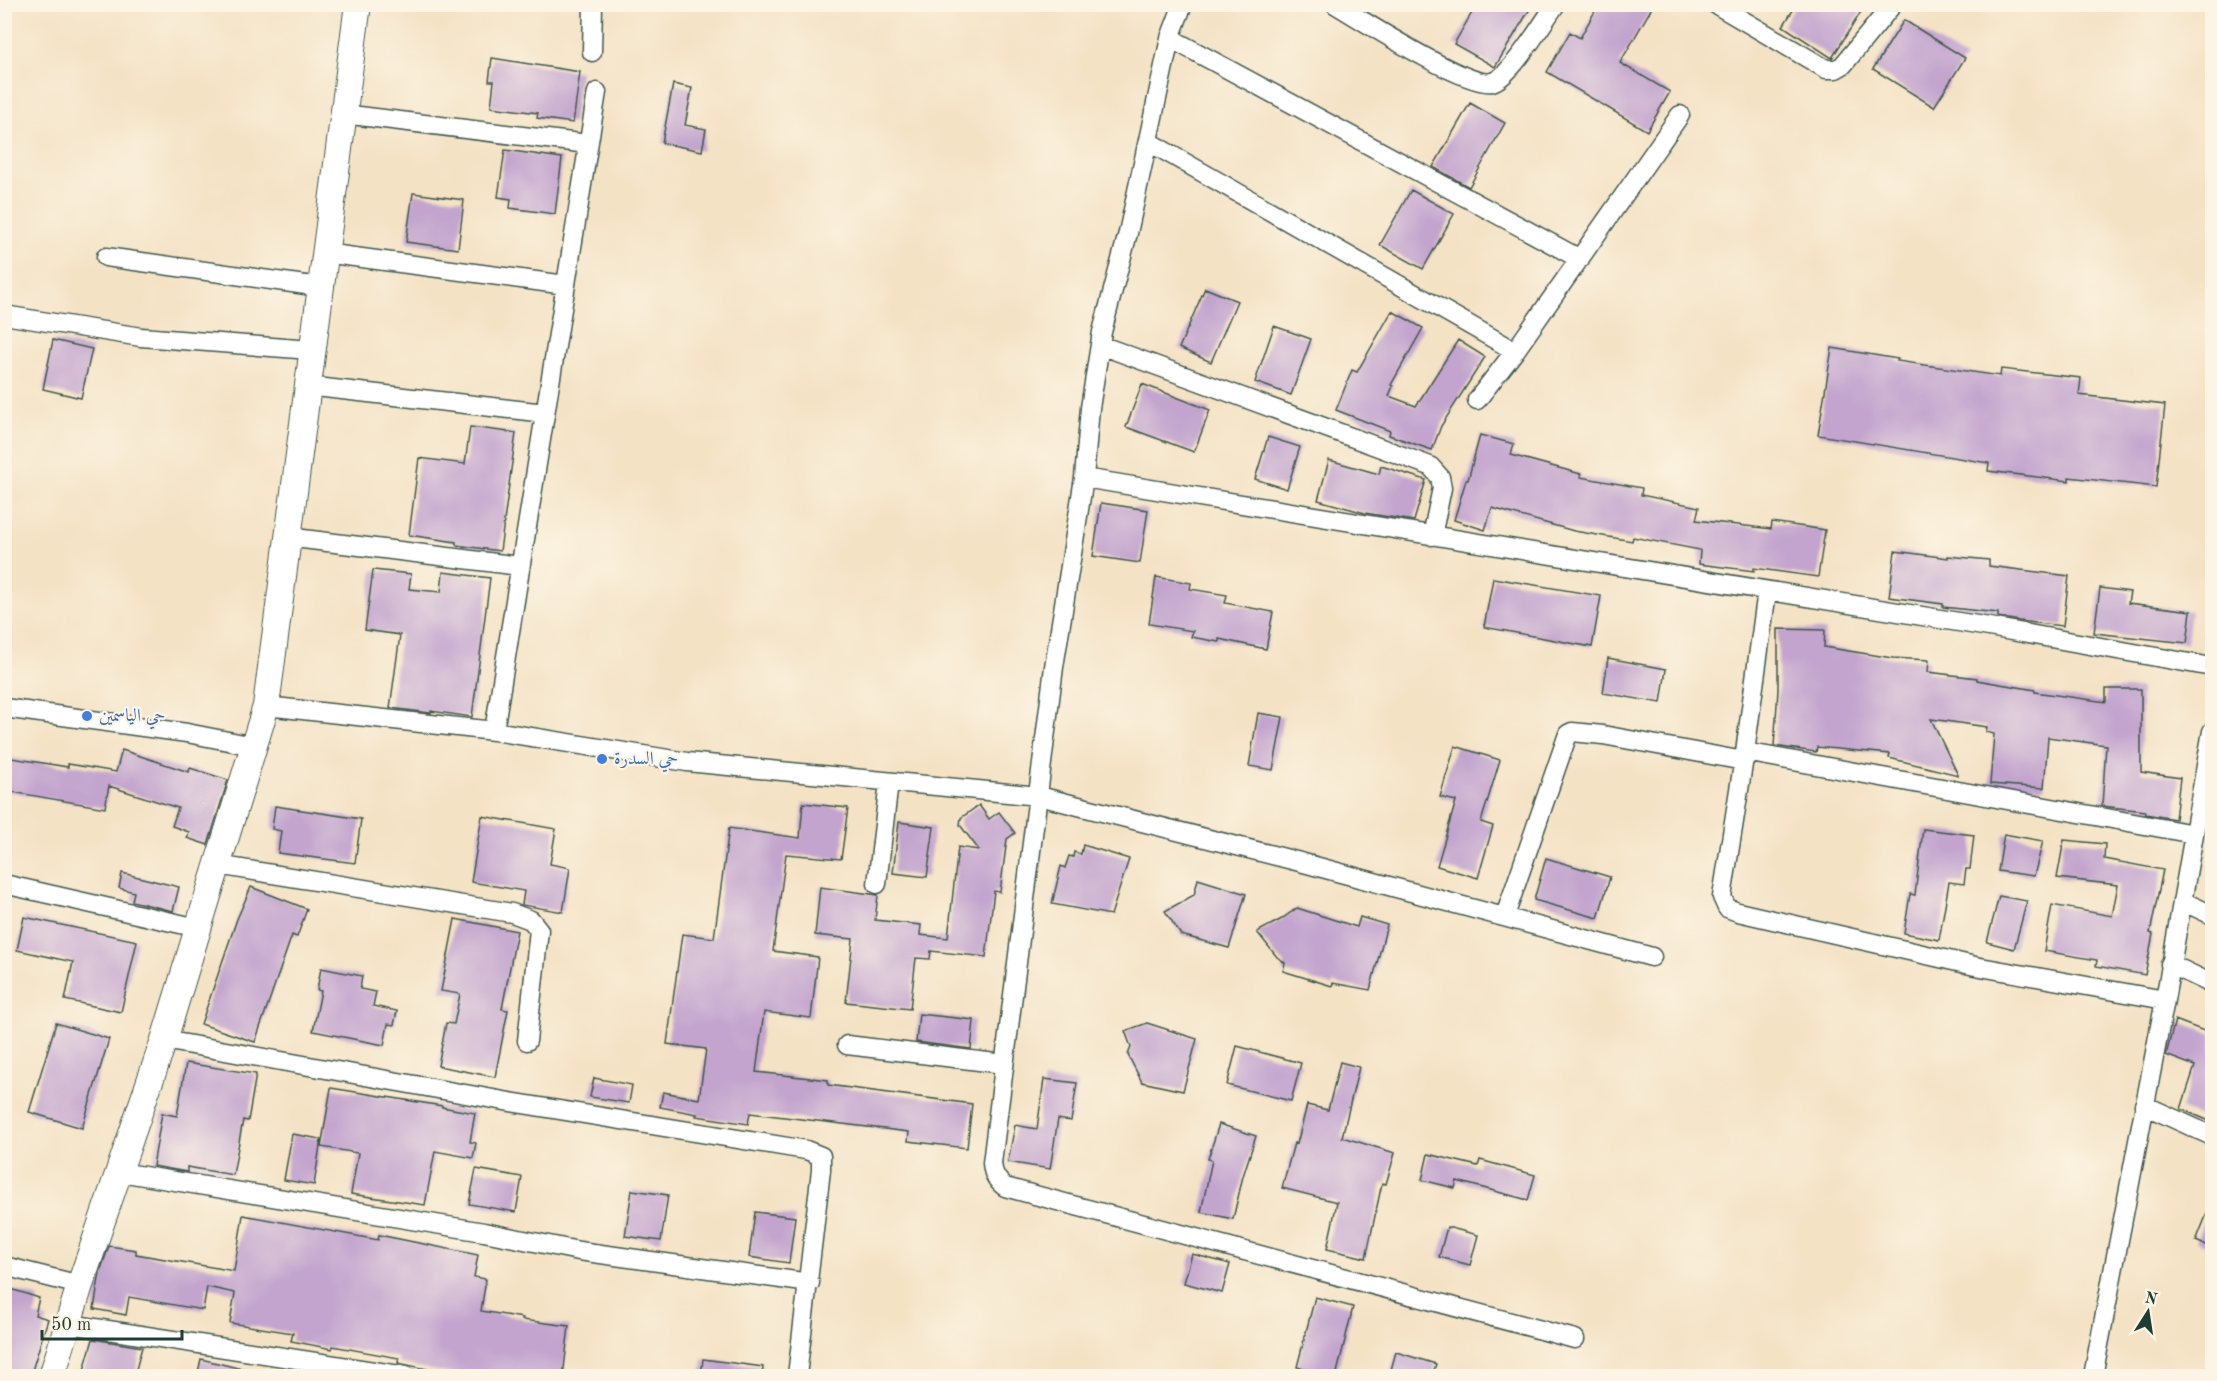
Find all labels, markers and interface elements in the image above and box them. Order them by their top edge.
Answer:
place label: حي الياسمين [99,707,166,730]
marker: حي الياسمين [80,709,94,723]
place label: حي السدرة [614,750,678,773]
marker: حي السدرة [595,752,609,766]
north arrow [2118,1282,2178,1342]
text: N [2143,1290,2159,1309]
scale bar [42,1303,182,1341]
text: 50 m [51,1316,91,1334]

